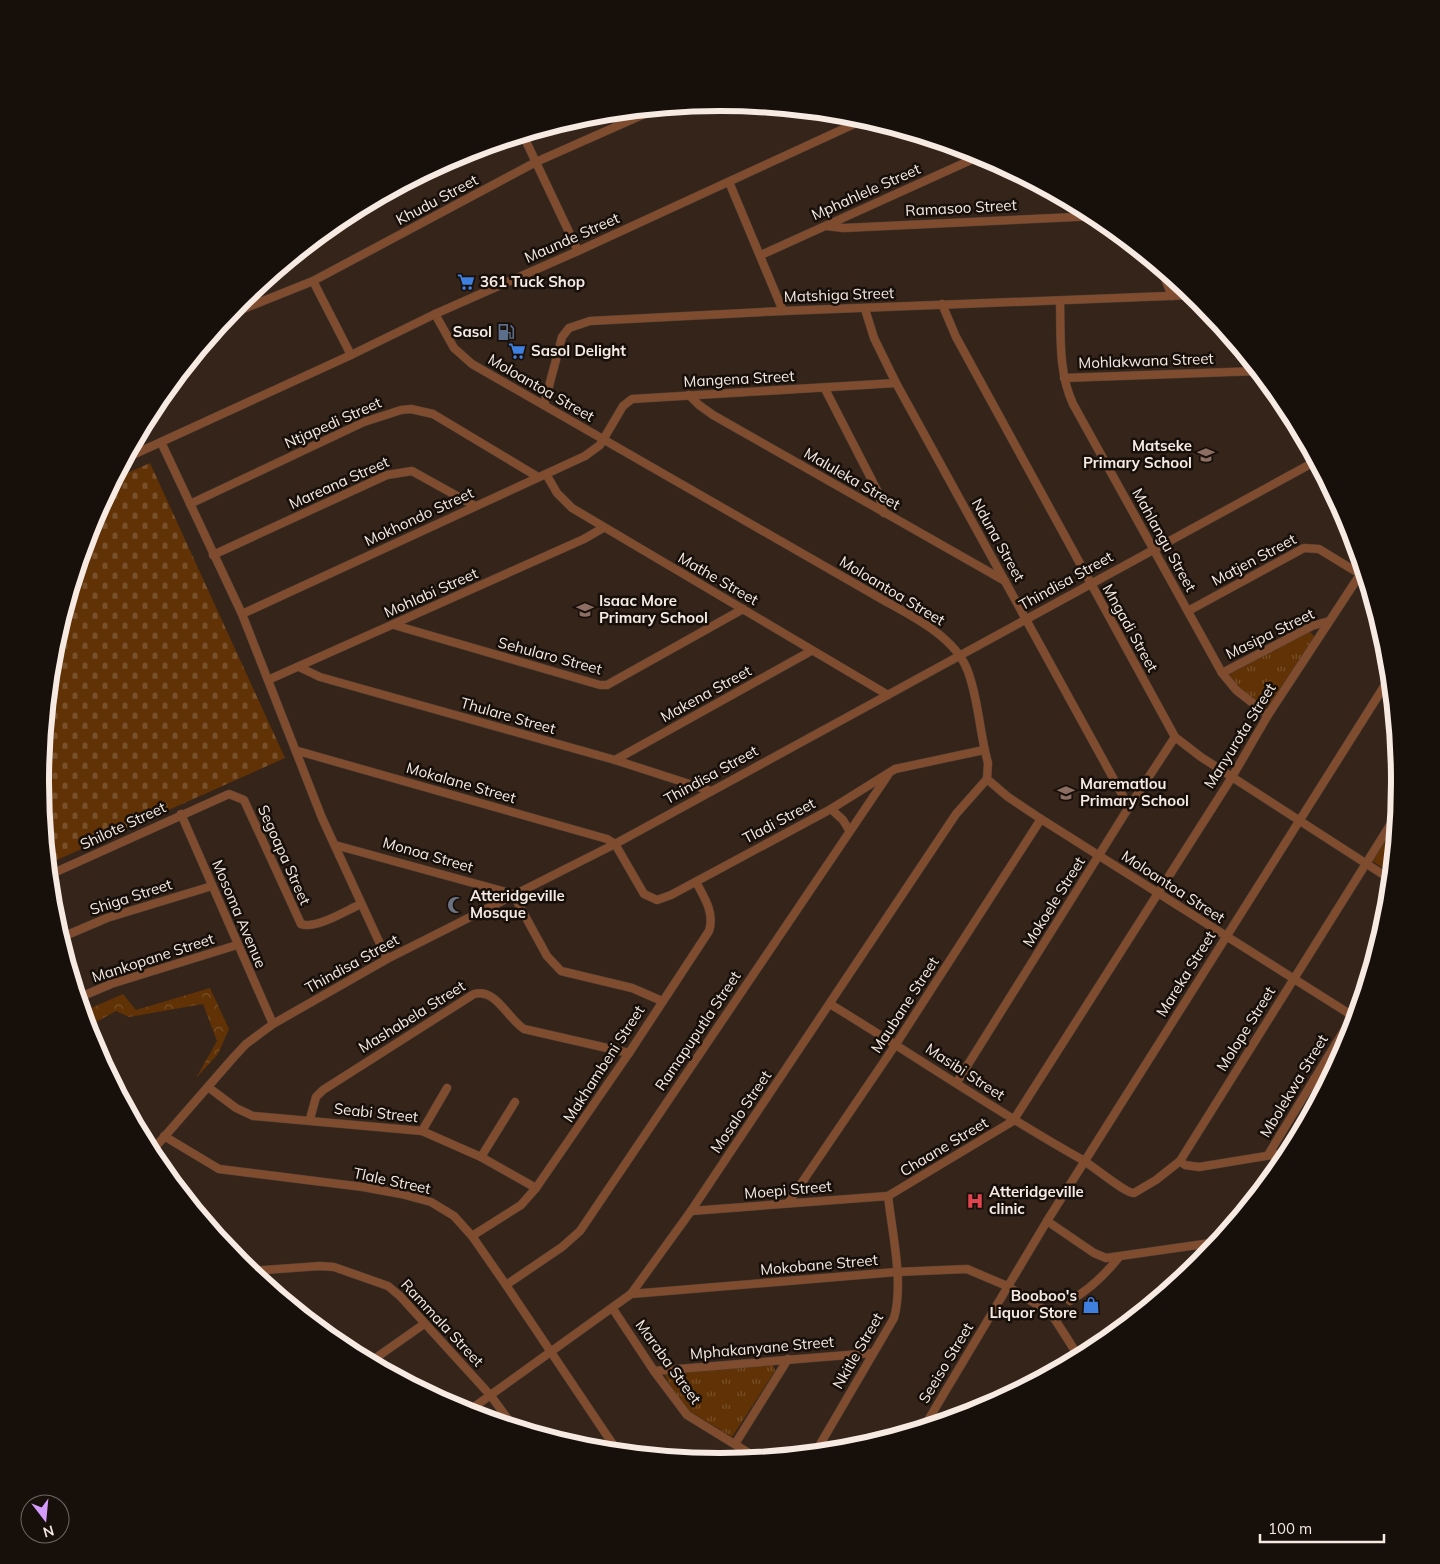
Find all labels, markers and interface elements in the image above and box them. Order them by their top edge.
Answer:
street label: Mphahlele Street [808,159,923,224]
street label: Khudu Street [393,170,481,229]
street label: Ramasoo Street [905,195,1017,220]
street label: Maunde Street [521,208,622,267]
supermarket icon: 361 Tuck Shop [456,272,476,292]
place label: 361 Tuck Shop [480,272,585,291]
street label: Matshiga Street [783,283,894,306]
place label: Sasol [453,322,492,341]
fuel station icon: Sasol [496,322,516,342]
supermarket icon: Sasol Delight [507,341,527,361]
place label: Sasol Delight [531,341,626,360]
street label: Moloantoa Street [485,349,598,426]
street label: Mohlakwana Street [1078,349,1214,372]
street label: Mangena Street [683,366,795,391]
street label: Ntjapedi Street [281,393,384,452]
place label: Matseke Primary School [1083,436,1192,472]
street label: Maluleka Street [801,443,904,514]
school or university icon: Matseke Primary School [1196,445,1216,465]
street label: Mareana Street [286,452,392,513]
street label: Mokhondo Street [361,483,476,550]
street label: Mahlangu Street [1128,485,1201,595]
street label: Nduna Street [968,495,1029,585]
street label: Matjen Street [1208,529,1299,590]
street label: Thindisa Street [1015,547,1116,614]
street label: Mathe Street [675,548,762,609]
street label: Moloantoa Street [836,552,948,629]
street label: Mohlabi Street [381,563,481,622]
street label: Mngadi Street [1098,580,1162,675]
place label: Isaac More Primary School [599,591,708,627]
school or university icon: Isaac More Primary School [575,600,595,620]
street label: Masipa Street [1222,604,1317,663]
street label: Sehularo Street [496,633,604,679]
street label: Makena Street [657,661,754,726]
street label: Manyurota Street [1200,680,1280,792]
street label: Thulare Street [458,693,558,738]
street label: Thindisa Street [660,741,761,808]
street label: Mokalane Street [404,758,518,807]
place label: Marematlou Primary School [1080,774,1189,810]
school or university icon: Marematlou Primary School [1056,783,1076,803]
street label: Tladi Street [739,793,818,848]
street label: Shilote Street [77,797,169,854]
street label: Segoapa Street [254,802,315,908]
street label: Monoa Street [381,833,476,876]
street label: Moloantoa Street [1118,846,1229,927]
street label: Mokoele Street [1018,853,1089,950]
street label: Mosoma Avenue [208,857,271,971]
street label: Shiga Street [87,874,174,919]
place label: Atteridgeville Mosque [470,886,565,922]
mosque icon: Atteridgeville Mosque [446,895,466,915]
street label: Mareka Street [1152,927,1219,1020]
street label: Mankopane Street [89,929,216,986]
street label: Thindisa Street [301,930,402,997]
street label: Maubane Street [866,953,943,1056]
street label: Ramapuputla Street [651,967,745,1094]
street label: Mashabela Street [355,976,469,1057]
street label: Molope Street [1212,983,1279,1075]
street label: Makhambeni Street [559,1002,648,1126]
street label: Mbolekwa Street [1255,1031,1332,1141]
street label: Masibi Street [922,1039,1009,1104]
street label: Mosalo Street [706,1067,775,1157]
street label: Seabi Street [333,1099,419,1126]
street label: Chaane Street [896,1113,991,1180]
street label: Tlale Street [352,1163,433,1198]
street label: Moepi Street [744,1176,832,1203]
place label: Atteridgeville clinic [989,1182,1084,1218]
hospital icon: Atteridgeville clinic [965,1191,985,1211]
street label: Mokobane Street [759,1250,879,1279]
street label: Rammala Street [397,1275,488,1370]
place label: Booboo's Liquor Store [989,1286,1077,1322]
shop icon: Booboo's Liquor Store [1081,1295,1101,1315]
street label: Nkitle Street [828,1309,887,1392]
street label: Maraba Street [631,1316,705,1408]
street label: Seeiso Street [914,1319,977,1406]
street label: Mphakanyane Street [689,1332,835,1363]
north arrow [20,1494,70,1544]
scale bar [1260,1512,1384,1544]
text: 100 m [1268,1519,1312,1538]
text: N [41,1521,56,1542]

